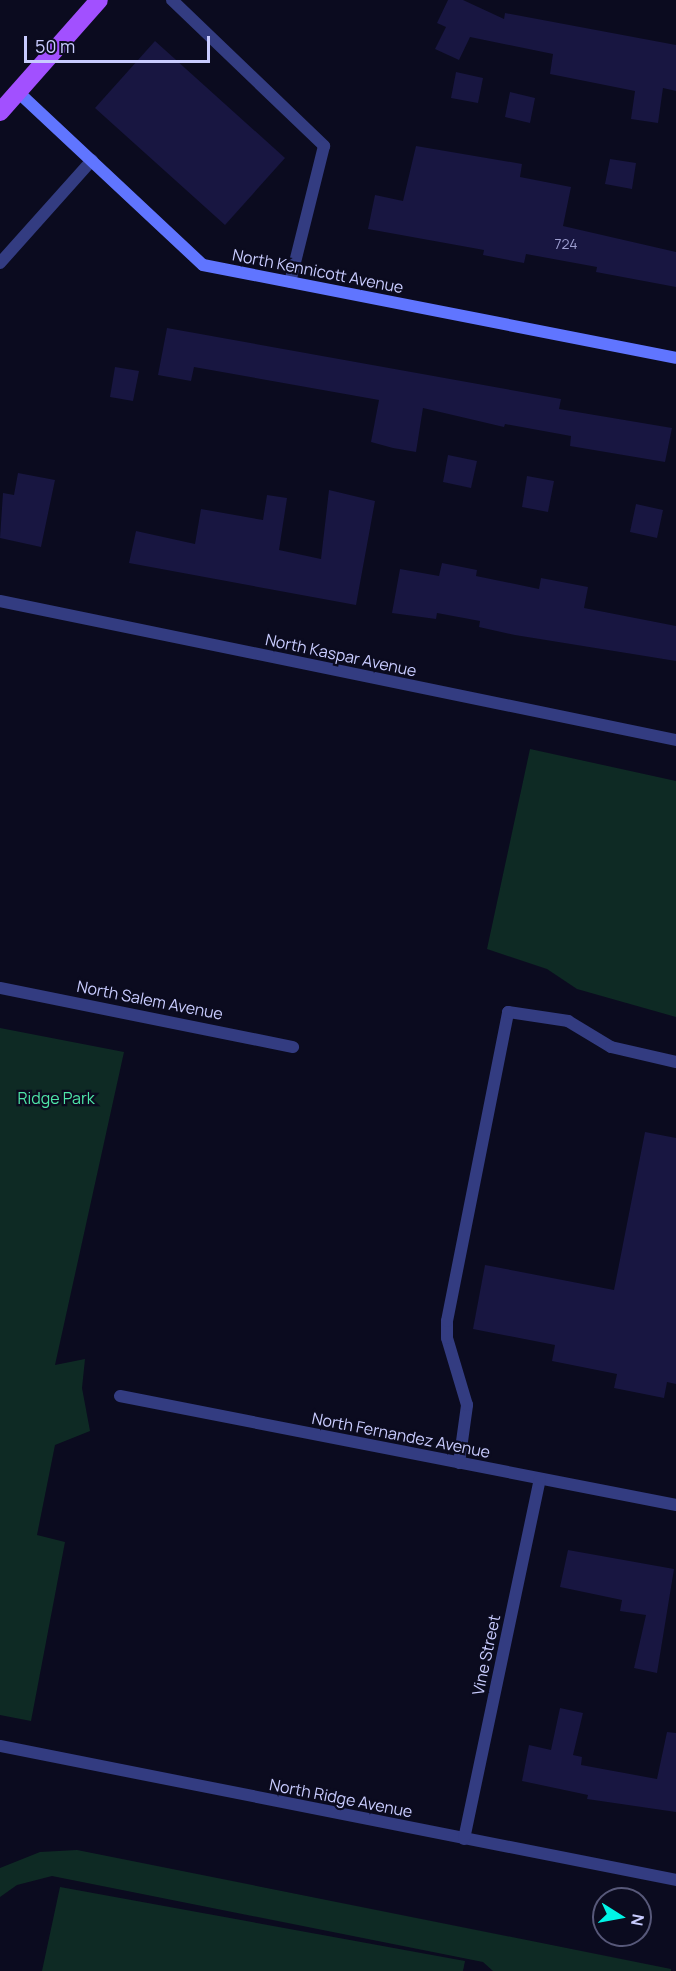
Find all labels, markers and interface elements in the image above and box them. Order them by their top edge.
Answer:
scale bar [27,24,213,62]
text: 50 m [35,34,75,58]
house number: 724 [555,236,577,252]
street label: North Kennicott Avenue [231,245,405,297]
street label: North Kaspar Avenue [264,630,418,680]
street label: North Salem Avenue [75,976,225,1024]
park label: Ridge Park [17,1088,95,1108]
street label: North Fernandez Avenue [310,1408,492,1462]
street label: Vine Street [468,1613,504,1697]
street label: North Ridge Avenue [268,1775,414,1821]
north arrow [592,1887,652,1947]
text: N [626,1912,650,1928]

